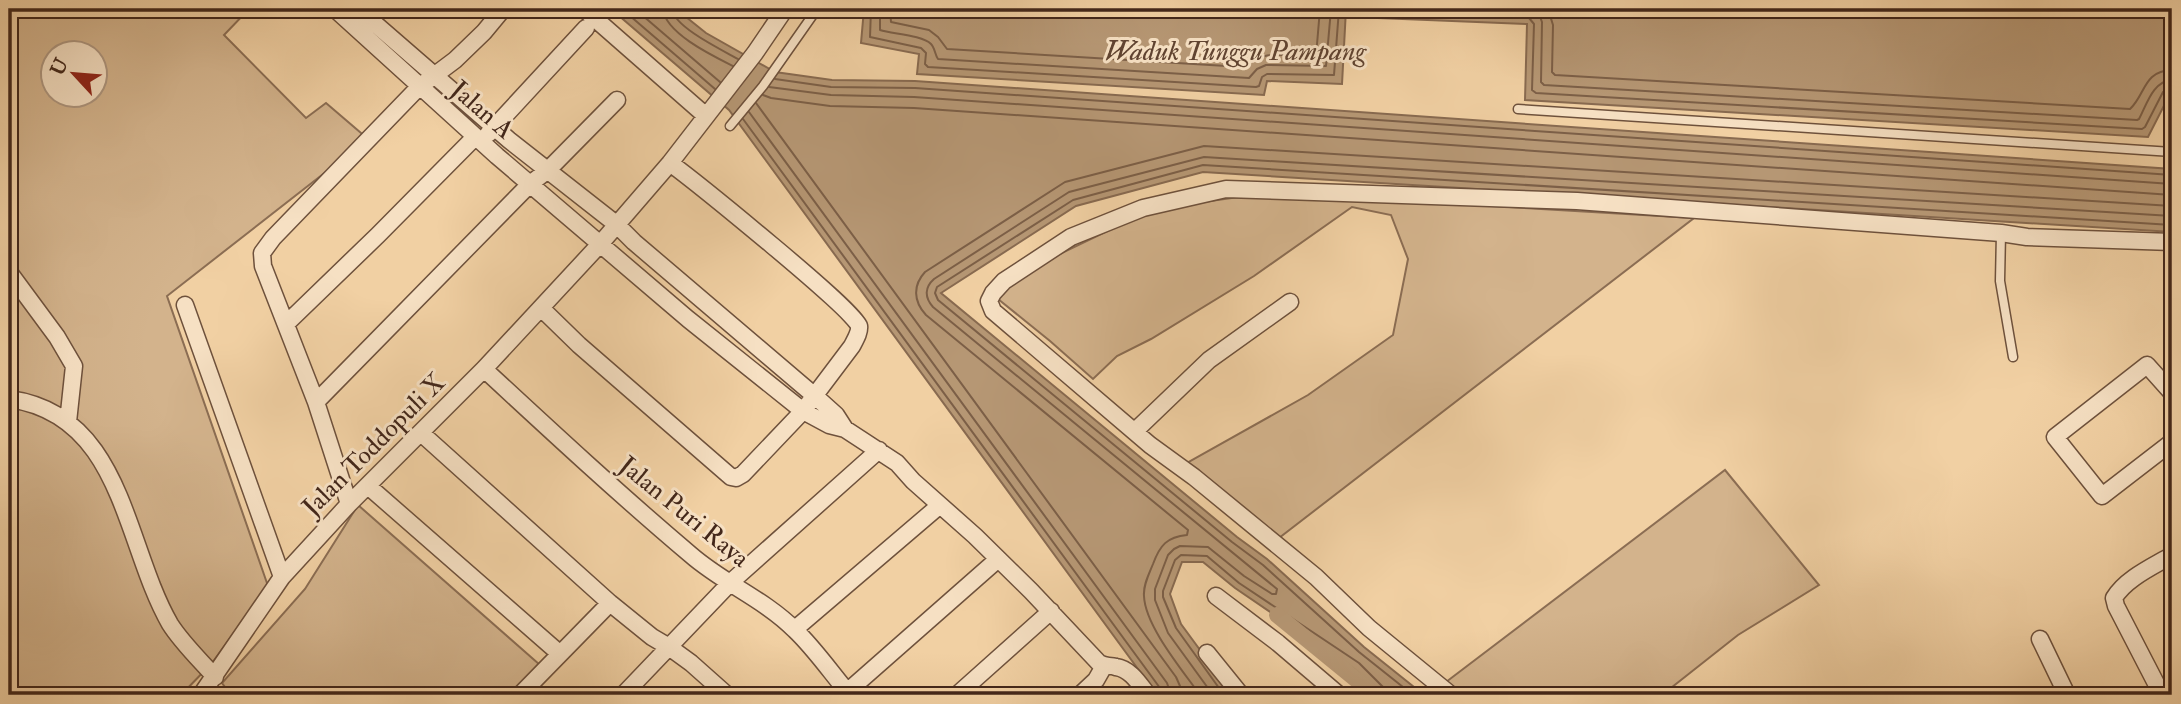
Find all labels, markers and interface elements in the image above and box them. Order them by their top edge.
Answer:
water label: Waduk Tunggu Pampang [1104,34,1367,69]
north arrow [38,38,108,108]
text: U [45,55,74,79]
street label: Jalan A [443,73,521,146]
street label: Jalan Toddopuli X [295,367,453,525]
street label: Jalan Puri Raya [611,449,756,575]

